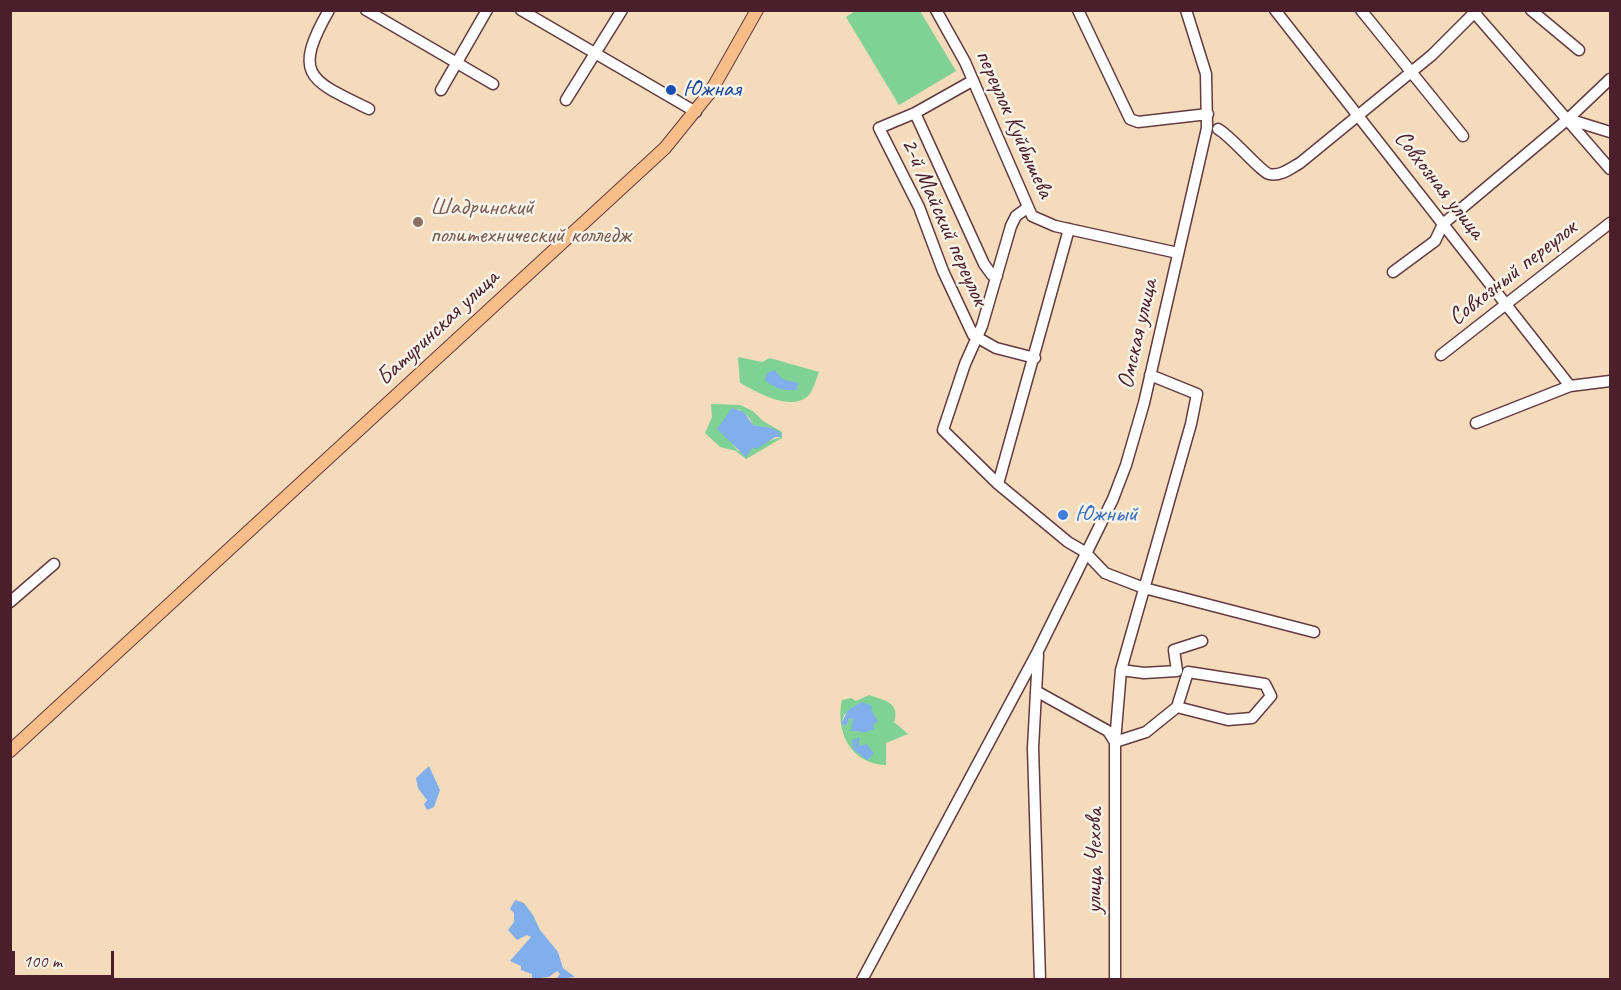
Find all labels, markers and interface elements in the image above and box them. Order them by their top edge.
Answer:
street label: переулок Куйбышева [968,45,1060,203]
place label: Южная [683,76,741,104]
marker: Южная [664,83,678,97]
street label: Совхозная улица [1387,125,1491,245]
street label: 2-й Майский переулок [894,134,994,310]
place label: Шадринский политехнический колледж [430,194,631,250]
street label: Совхозный переулок [1443,214,1583,332]
marker: Шадринский политехнический колледж [411,215,425,229]
street label: Батуринская улица [371,264,505,392]
street label: Омская улица [1111,276,1165,392]
place label: Южный [1075,501,1137,529]
marker: Южный [1056,508,1070,522]
street label: улица Чехова [1081,808,1109,914]
scale bar [15,939,117,977]
text: 100 m [23,950,62,972]

